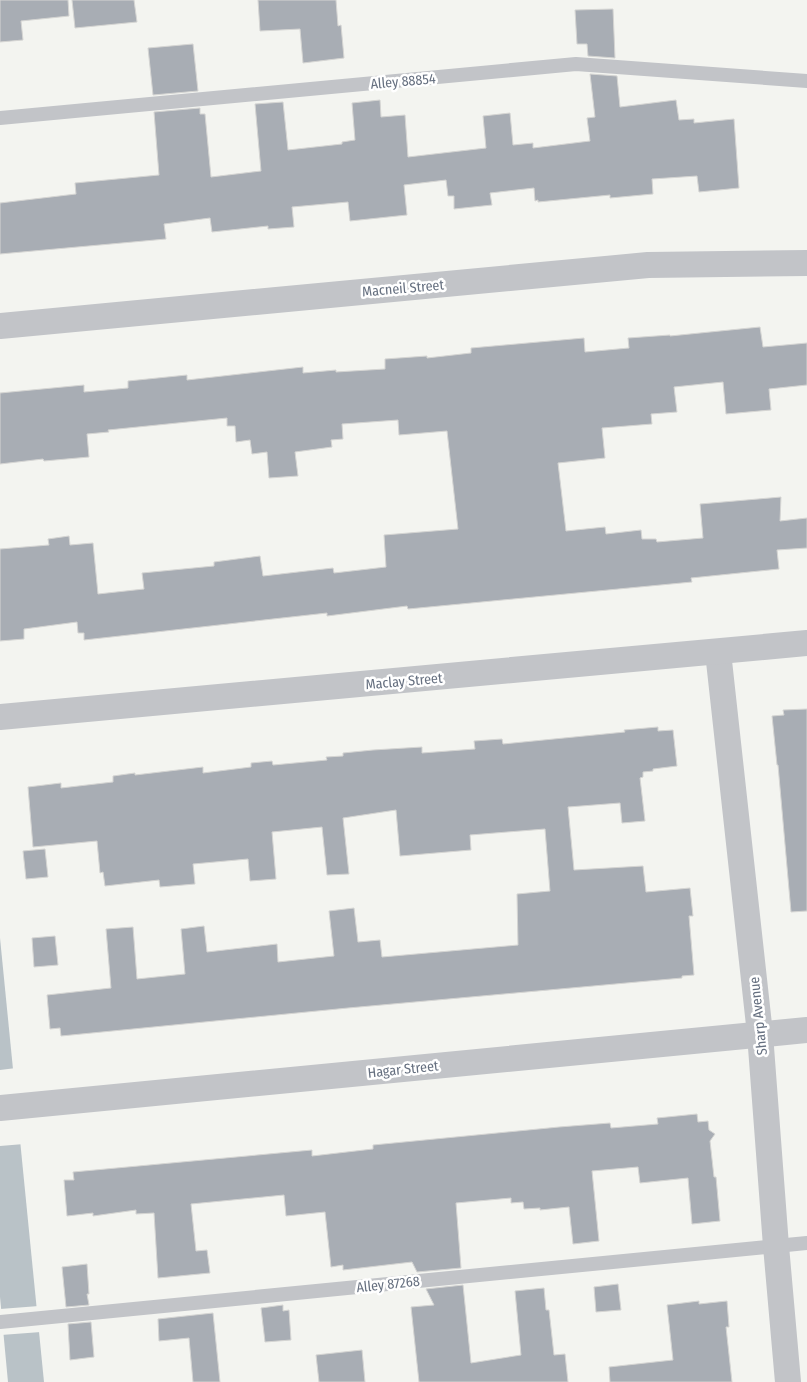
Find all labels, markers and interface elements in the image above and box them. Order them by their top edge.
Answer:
street label: Alley 88854 [370,70,437,93]
street label: Macneil Street [361,276,445,301]
street label: Maclay Street [365,670,444,693]
street label: Sharp Avenue [746,976,771,1056]
street label: Hagar Street [367,1057,440,1082]
street label: Alley 87268 [356,1273,421,1296]

